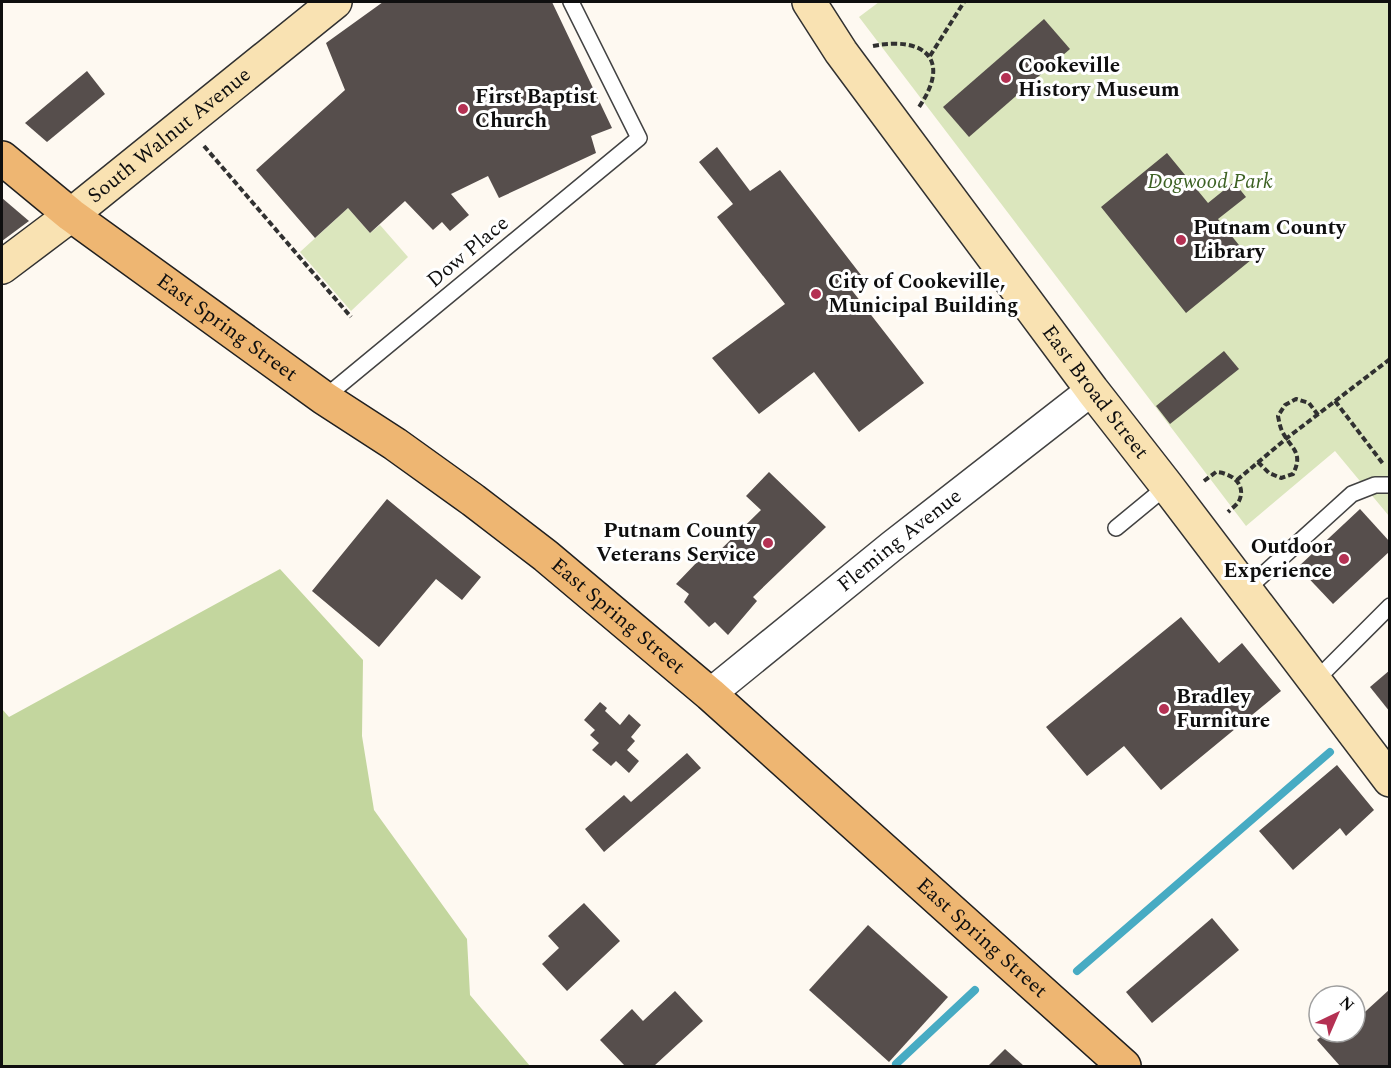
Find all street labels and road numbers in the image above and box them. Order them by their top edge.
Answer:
street label: South Walnut Avenue [81,60,258,211]
street label: Dow Place [420,208,516,296]
street label: East Spring Street [150,266,304,390]
street label: East Broad Street [1033,319,1157,466]
street label: Fleming Avenue [830,481,969,600]
street label: East Spring Street [543,550,692,682]
street label: East Spring Street [909,870,1055,1006]

